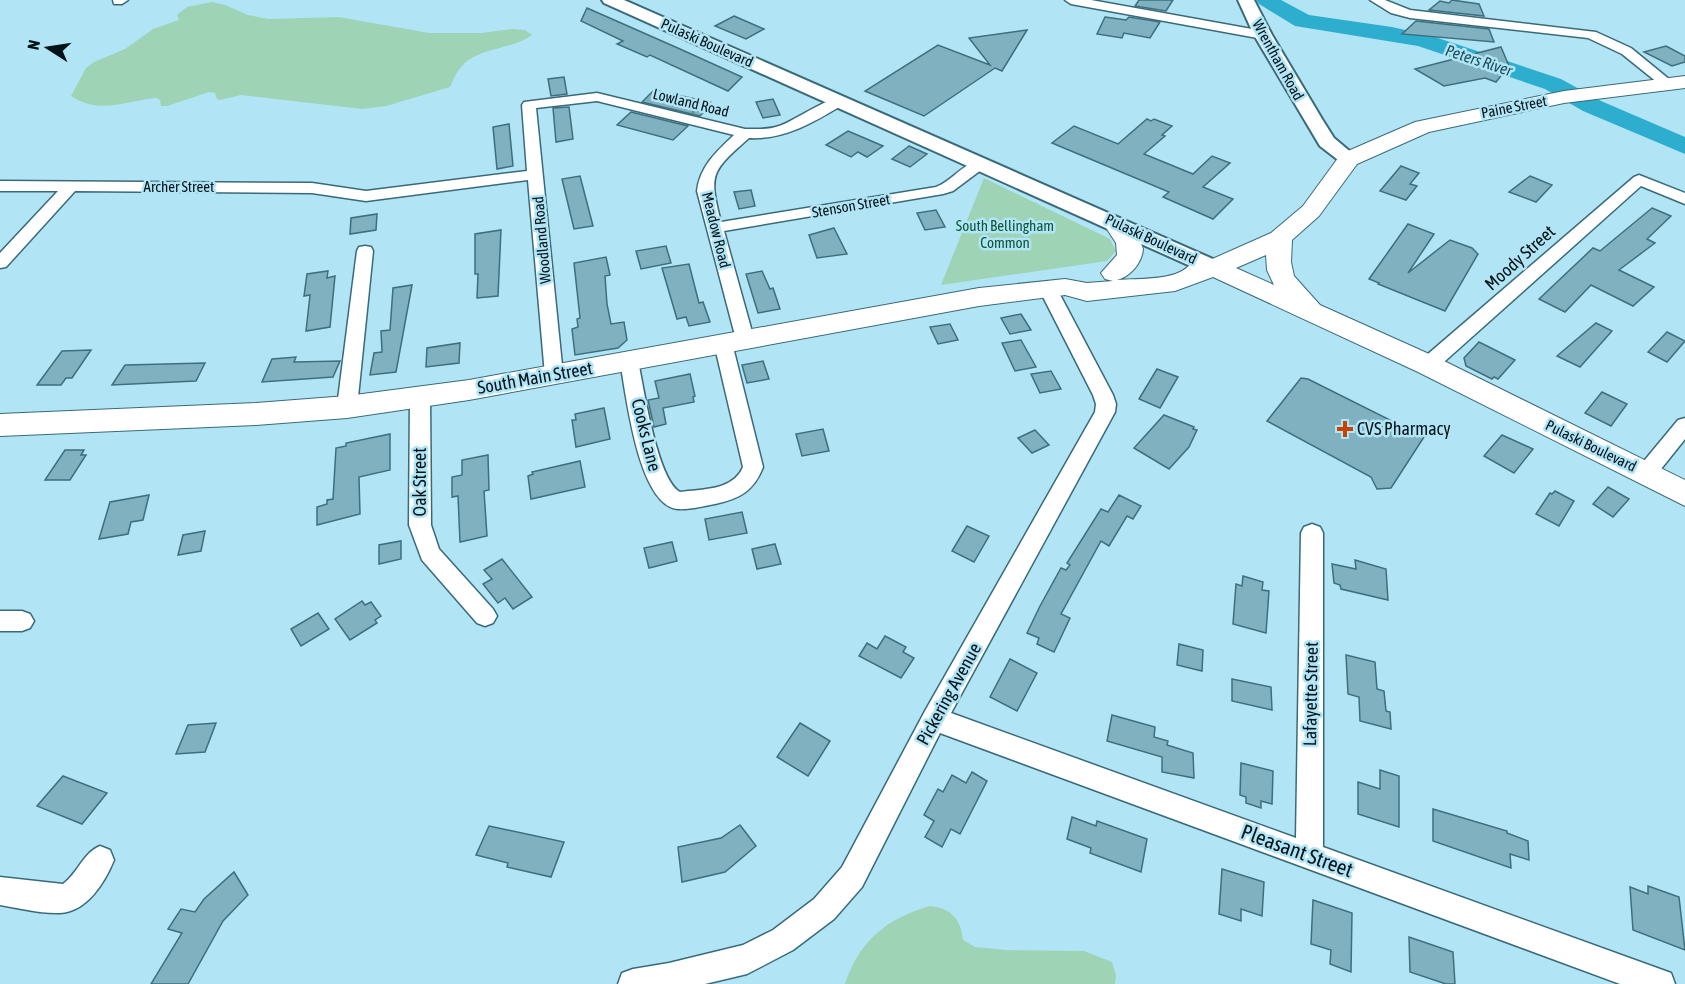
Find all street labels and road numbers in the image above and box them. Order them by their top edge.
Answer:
street label: Pulaski Boulevard [659,15,756,70]
street label: Wrentham Road [1249,17,1308,103]
street label: Lowland Road [651,85,731,120]
street label: Paine Street [1480,92,1548,121]
street label: Archer Street [144,178,214,195]
street label: Meadow Road [699,190,734,270]
street label: Stenson Street [810,190,891,221]
street label: Woodland Road [529,196,554,284]
street label: Pulaski Boulevard [1103,210,1200,267]
street label: Moody Street [1480,221,1559,295]
street label: South Main Street [476,357,594,398]
street label: Cooks Lane [627,396,666,473]
street label: Pulaski Boulevard [1543,416,1639,475]
street label: Oak Street [409,448,430,516]
street label: Pickering Avenue [912,639,985,748]
street label: Lafayette Street [1299,642,1322,746]
street label: Pleasant Street [1238,819,1357,881]

